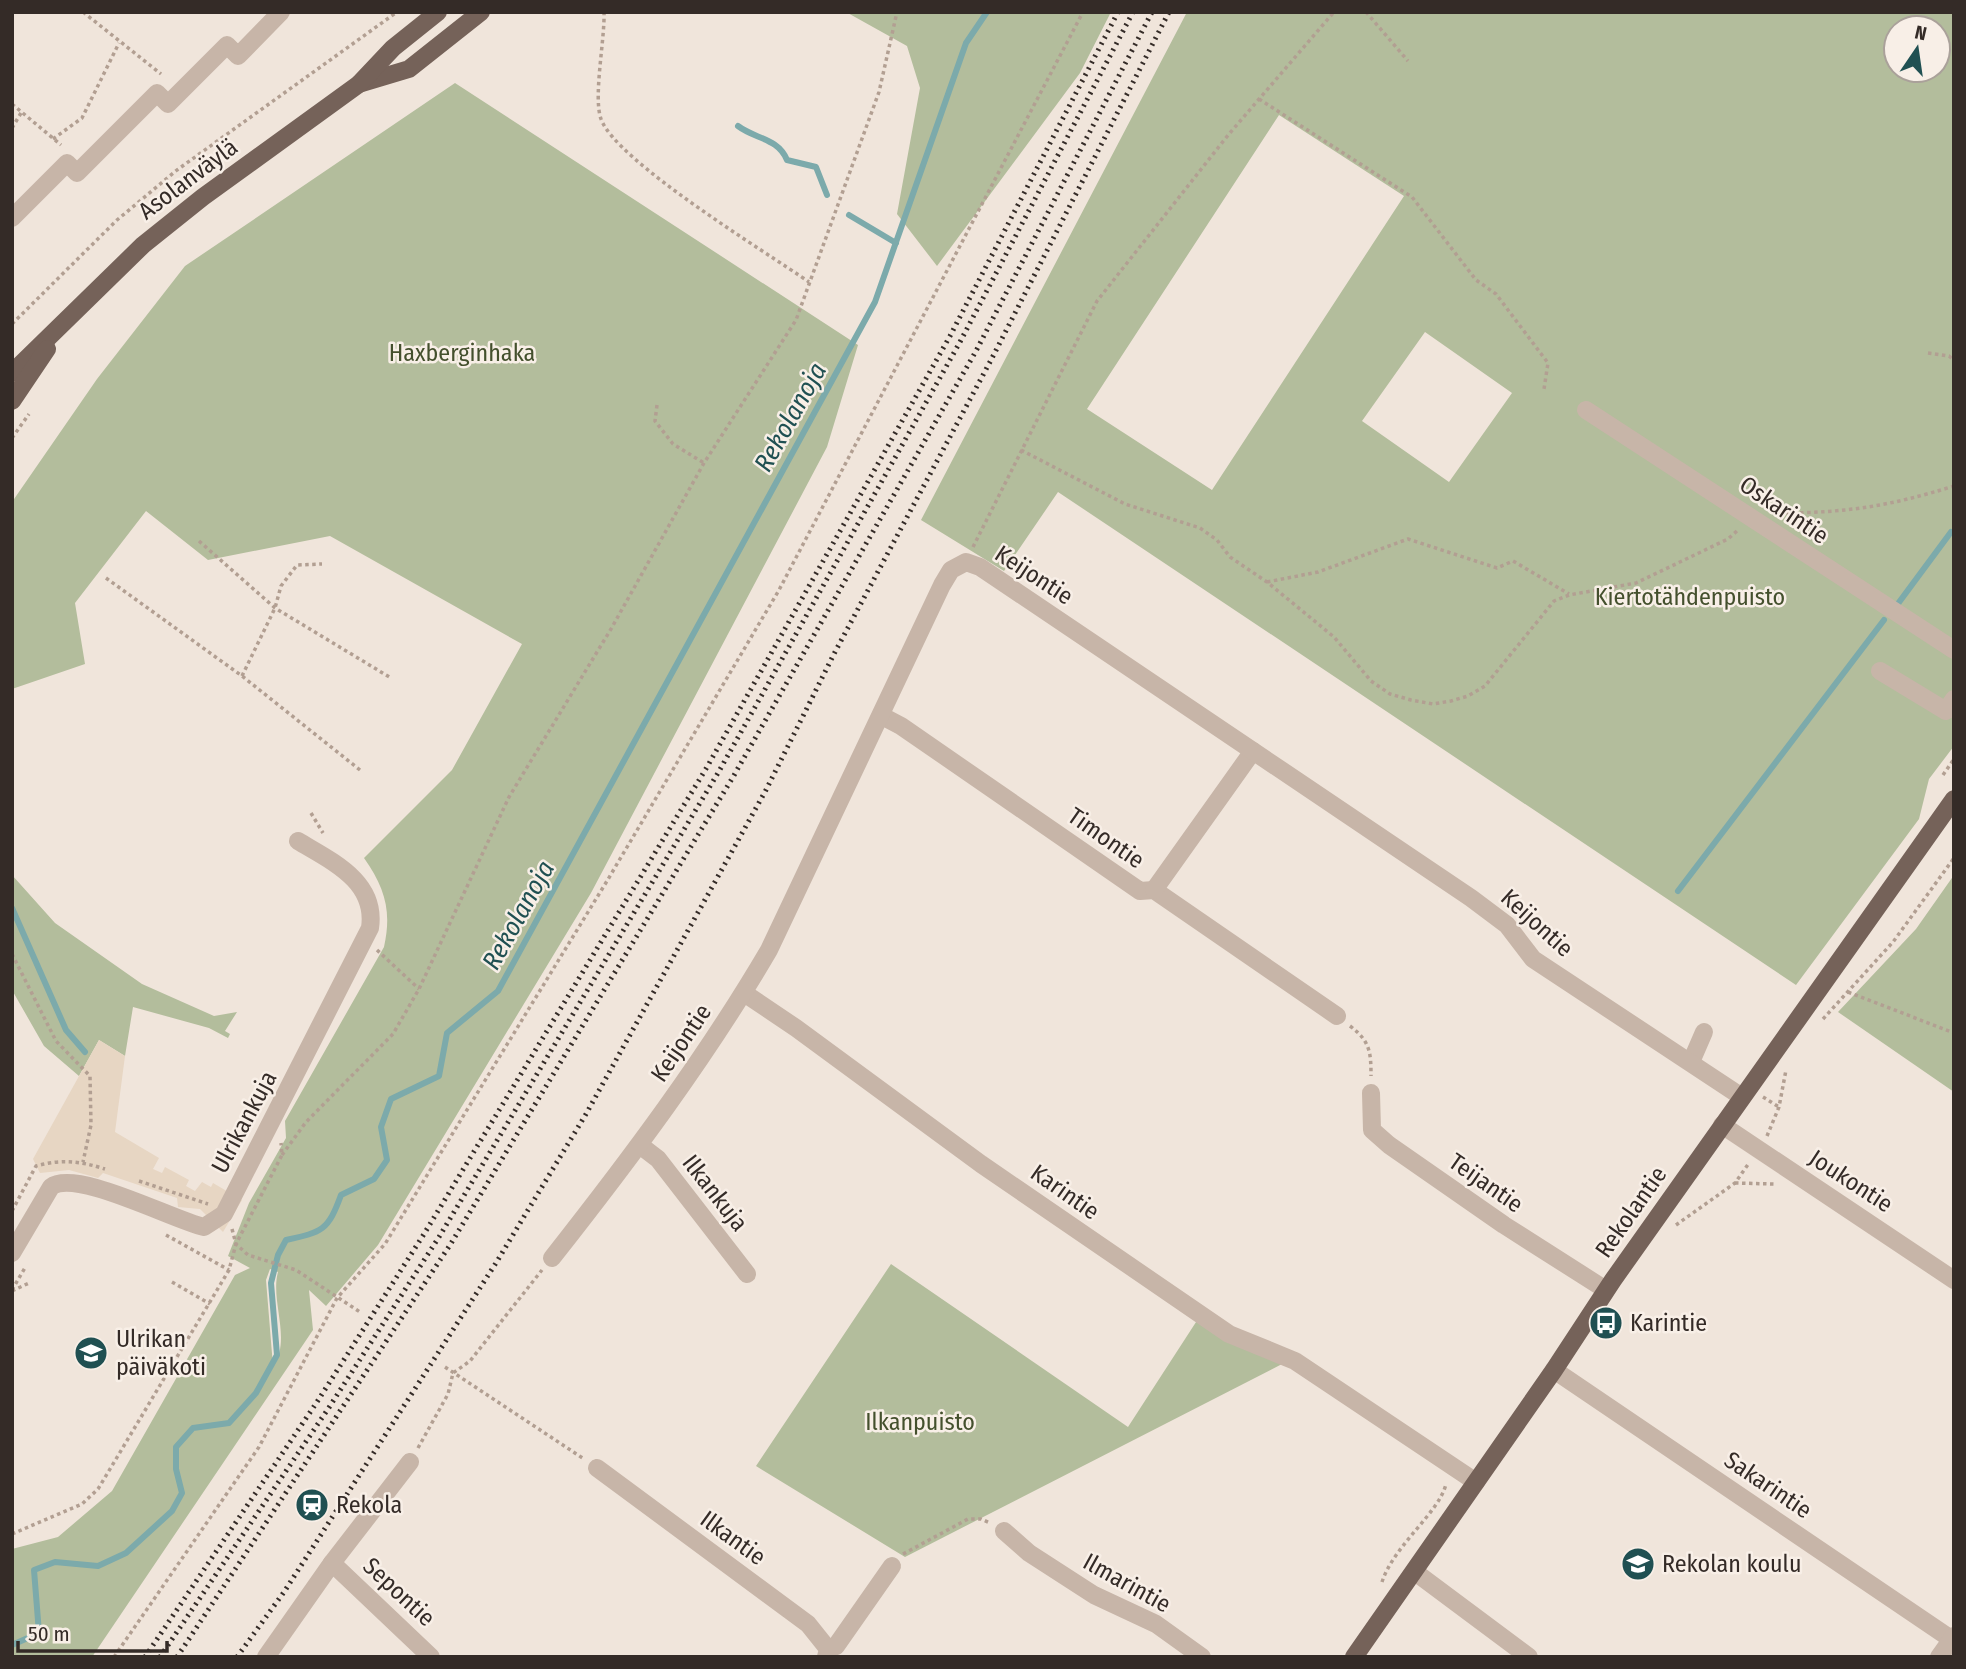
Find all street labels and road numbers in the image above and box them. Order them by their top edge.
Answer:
street label: Asolanväylä [133,133,243,225]
street label: Oskarintie [1734,470,1834,550]
street label: Keijontie [990,539,1078,611]
street label: Timontie [1062,802,1150,874]
street label: Keijontie [1495,883,1579,963]
street label: Keijontie [645,999,717,1087]
street label: Ulrikankuja [205,1066,283,1178]
street label: Joukontie [1804,1144,1898,1218]
street label: Teijantie [1444,1147,1528,1219]
street label: Ilkankuja [676,1149,754,1237]
street label: Karintie [1025,1158,1105,1226]
street label: Rekolantie [1590,1161,1672,1263]
street label: Sakarintie [1719,1446,1817,1524]
street label: Ilkantie [695,1505,771,1571]
street label: Ilmarintie [1078,1548,1176,1618]
street label: Sepontie [357,1552,441,1632]

